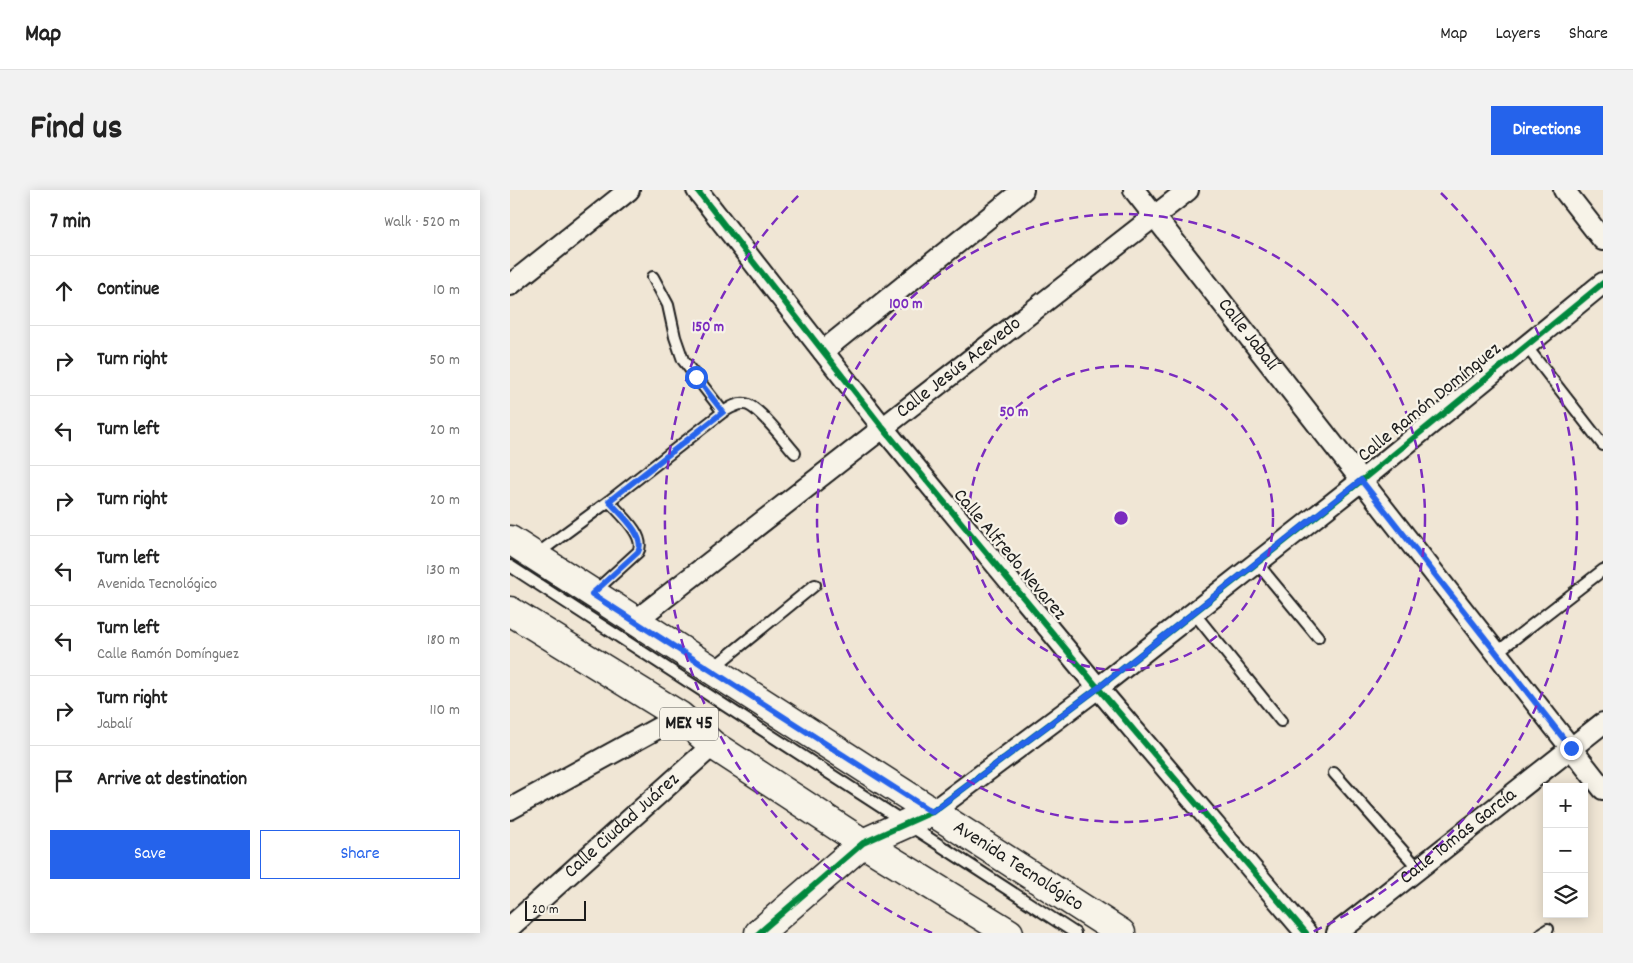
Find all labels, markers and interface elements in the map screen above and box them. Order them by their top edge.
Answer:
text: Map [25,18,61,52]
text: Map [1440,22,1467,47]
text: Layers [1495,22,1541,47]
text: Share [1569,22,1608,47]
text: Find us [30,105,122,155]
button: Directions [1491,106,1603,155]
text: 7 min [50,208,91,238]
text: Walk · 520 m [384,211,460,234]
icon: ahead [50,277,78,305]
text: Continue [97,277,159,304]
text: 10 m [433,279,460,302]
street label: Calle Jabalí [1210,293,1286,378]
text: 100 m [889,294,923,316]
street label: Calle Jesús Acevedo [891,311,1028,426]
text: 150 m [692,317,724,339]
street label: Calle Ramón Domínguez [1352,336,1508,470]
icon: right [50,347,78,375]
text: Turn right [97,347,168,374]
text: 50 m [429,349,460,372]
route start [685,366,708,389]
text: 50 m [1000,402,1028,424]
icon: left [50,417,78,445]
text: Turn left [97,417,160,444]
text: 20 m [430,419,460,442]
street label: Calle Alfredo Nevarez [946,483,1073,627]
icon: right [50,487,78,515]
text: Turn right [97,487,168,514]
text: 20 m [430,489,460,512]
centre of rings [1112,509,1130,527]
text: Turn left [97,546,160,573]
icon: left [50,557,78,585]
text: 130 m [426,559,460,582]
text: Avenida Tecnológico [97,573,217,596]
text: Turn left [97,616,160,643]
icon: left [50,627,78,655]
text: 180 m [427,629,460,652]
text: Calle Ramón Domínguez [97,643,239,666]
text: Turn right [97,686,168,713]
icon: right [50,697,78,725]
text: 110 m [430,699,460,722]
road number: MEX 45 [660,708,718,740]
text: Jabalí [97,713,132,736]
route end [1560,737,1583,760]
street label: Calle Ciudad Juárez [558,766,687,886]
icon: arrive [50,767,78,795]
text: Arrive at destination [97,767,247,794]
street label: Calle Tomás García [1394,782,1524,892]
map controls [1543,783,1588,918]
button: + [1543,783,1588,828]
street label: Avenida Tecnológico [947,814,1089,919]
button: − [1543,828,1588,873]
button: Save [50,830,250,879]
button: Share [260,830,460,879]
button: layers [1543,873,1588,918]
scale bar [525,898,586,921]
text: 20 m [532,900,559,920]

